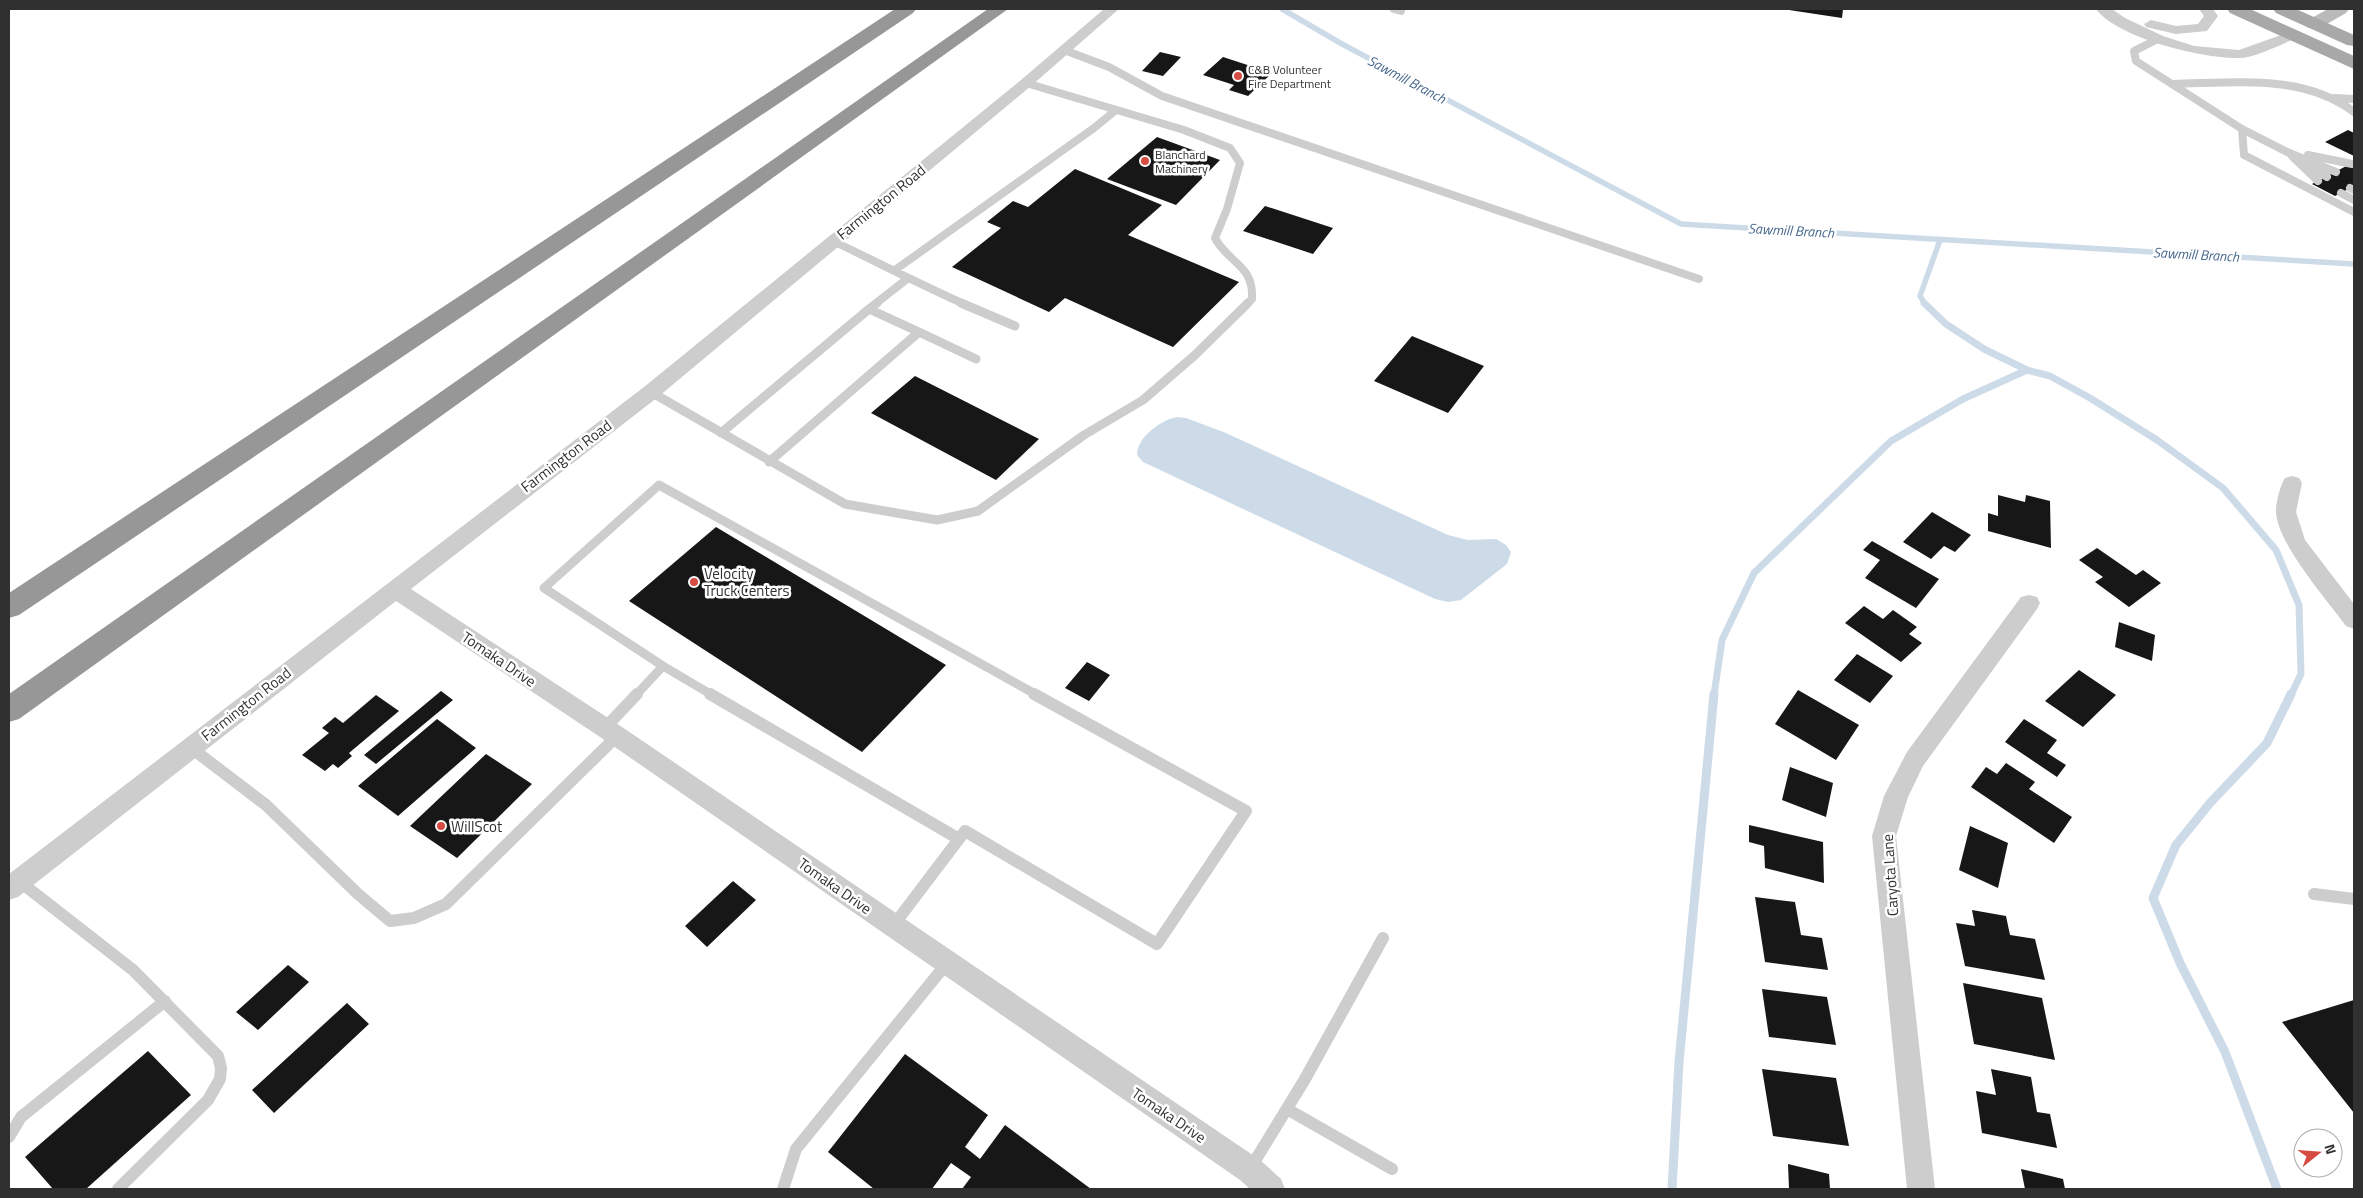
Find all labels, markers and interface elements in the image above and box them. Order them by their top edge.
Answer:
water label: Sawmill Branch [1364,50,1451,109]
place label: C&B Volunteer Fire Department [1248,60,1332,93]
marker: C&B Volunteer Fire Department [1232,70,1244,82]
place label: Blanchard Machinery [1155,145,1208,178]
marker: Blanchard Machinery [1139,155,1151,167]
street label: Farmington Road [832,159,930,245]
water label: Sawmill Branch [1748,217,1835,243]
water label: Sawmill Branch [2153,241,2240,267]
street label: Farmington Road [516,414,616,498]
place label: Velocity Truck Centers [704,562,789,602]
marker: Velocity Truck Centers [688,576,700,588]
street label: Tomaka Drive [457,626,541,692]
street label: Farmington Road [196,661,296,747]
place label: WillScot [451,815,503,838]
marker: WillScot [435,820,447,832]
street label: Caryota Lane [1876,833,1904,917]
street label: Tomaka Drive [793,852,877,920]
street label: Tomaka Drive [1127,1082,1211,1148]
north arrow [2293,1128,2343,1178]
text: N [2319,1141,2342,1157]

